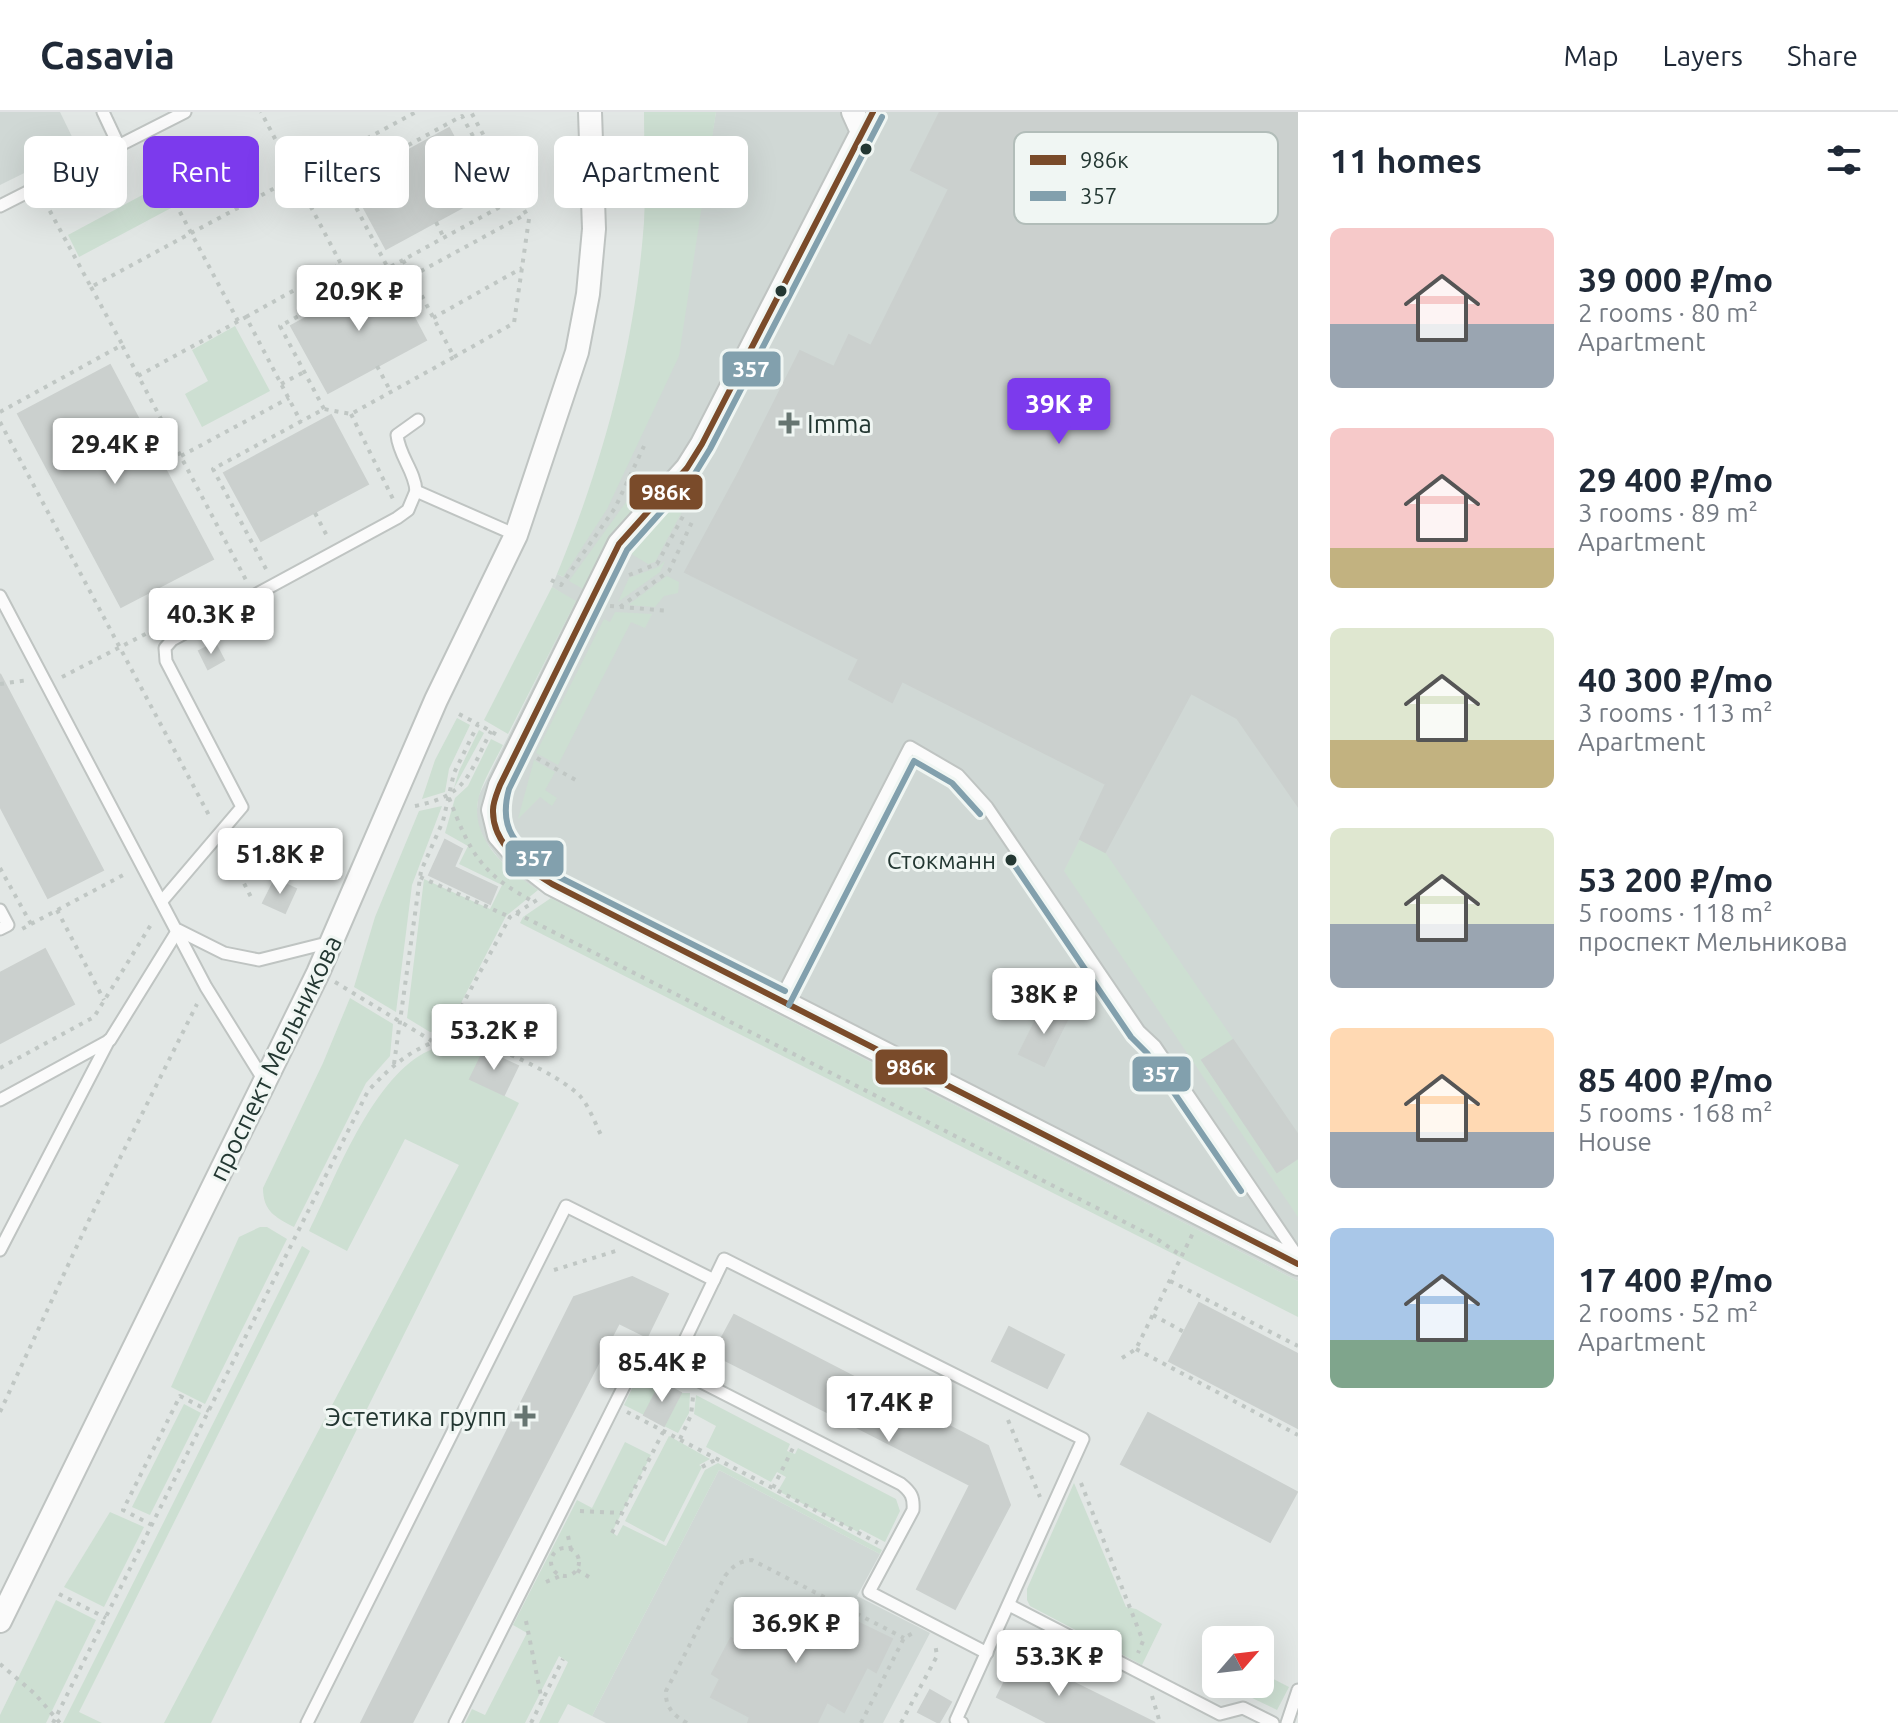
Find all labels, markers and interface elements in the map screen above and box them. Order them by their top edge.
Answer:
text: Casavia [40,34,175,76]
text: Map [1563,40,1619,71]
text: Layers [1663,40,1743,71]
text: Share [1787,40,1858,71]
legend [1014,132,1278,224]
chip: Buy [24,136,127,208]
chip: Rent [143,136,259,208]
chip: Filters [275,136,409,208]
chip: New [425,136,538,208]
chip: Apartment [554,136,748,208]
icon: filters [1822,138,1866,182]
unlabelled marker [858,141,874,157]
text: 11 homes [1330,141,1482,179]
text: 986к [1080,147,1129,172]
text: 357 [1080,183,1117,208]
icon: home [1394,260,1490,356]
text: 39 000 ₽/mo [1578,260,1773,298]
pin: 20.9K ₽ [285,265,433,333]
text: 20.9K ₽ [315,276,403,305]
unlabelled marker [773,283,789,299]
text: 2 rooms · 80 m² [1578,298,1758,327]
text: Apartment [1578,327,1705,356]
line badge: 357 [721,350,782,388]
text: 357 [732,356,770,381]
pin: 39K ₽ [1003,378,1115,446]
text: 39K ₽ [1025,389,1093,418]
place label: Imma [807,409,872,438]
marker: Imma [778,412,800,434]
pin: 29.4K ₽ [41,418,189,486]
text: 29.4K ₽ [71,429,159,458]
icon: home [1394,460,1490,556]
text: 29 400 ₽/mo [1578,460,1773,498]
line badge: 986к [628,473,704,511]
text: 986к [641,479,691,504]
text: 3 rooms · 89 m² [1578,498,1758,527]
text: Apartment [1578,527,1705,556]
pin: 40.3K ₽ [137,588,285,656]
text: 40.3K ₽ [167,599,255,628]
icon: home [1394,660,1490,756]
text: 40 300 ₽/mo [1578,660,1773,698]
text: 3 rooms · 113 m² [1578,698,1773,727]
text: Apartment [1578,727,1705,756]
pin: 51.8K ₽ [206,828,354,896]
text: 51.8K ₽ [236,839,324,868]
line badge: 357 [504,839,565,878]
text: 357 [515,845,553,870]
place label: Стокманн [887,847,996,874]
marker: Стокманн [1003,852,1019,868]
icon: home [1394,860,1490,956]
text: 53 200 ₽/mo [1578,860,1773,898]
text: 5 rooms · 118 m² [1578,898,1773,927]
text: проспект Мельникова [1578,927,1848,956]
street label: проспект Мельникова [203,930,347,1186]
pin: 38K ₽ [988,968,1100,1036]
text: 38K ₽ [1010,979,1078,1008]
pin: 53.2K ₽ [420,1004,568,1072]
text: 53.2K ₽ [450,1015,538,1044]
line badge: 986к [874,1048,949,1086]
text: 986к [886,1054,936,1079]
line badge: 357 [1131,1055,1192,1093]
icon: home [1394,1060,1490,1156]
text: 85 400 ₽/mo [1578,1060,1773,1098]
text: 357 [1142,1061,1180,1086]
text: 5 rooms · 168 m² [1578,1098,1773,1127]
text: House [1578,1127,1652,1156]
icon: home [1394,1260,1490,1356]
text: 17 400 ₽/mo [1578,1260,1773,1298]
text: 2 rooms · 52 m² [1578,1298,1758,1327]
text: Apartment [1578,1327,1705,1356]
pin: 85.4K ₽ [588,1336,736,1404]
text: 85.4K ₽ [618,1347,706,1376]
pin: 17.4K ₽ [815,1376,963,1444]
text: 17.4K ₽ [845,1387,933,1416]
place label: Эстетика групп [325,1402,507,1431]
marker: Эстетика групп [514,1405,536,1427]
pin: 36.9K ₽ [722,1597,870,1665]
text: 36.9K ₽ [752,1608,840,1637]
north arrow [1202,1626,1274,1698]
map controls [1202,1626,1274,1698]
pin: 53.3K ₽ [985,1630,1133,1698]
text: 53.3K ₽ [1015,1641,1103,1670]

